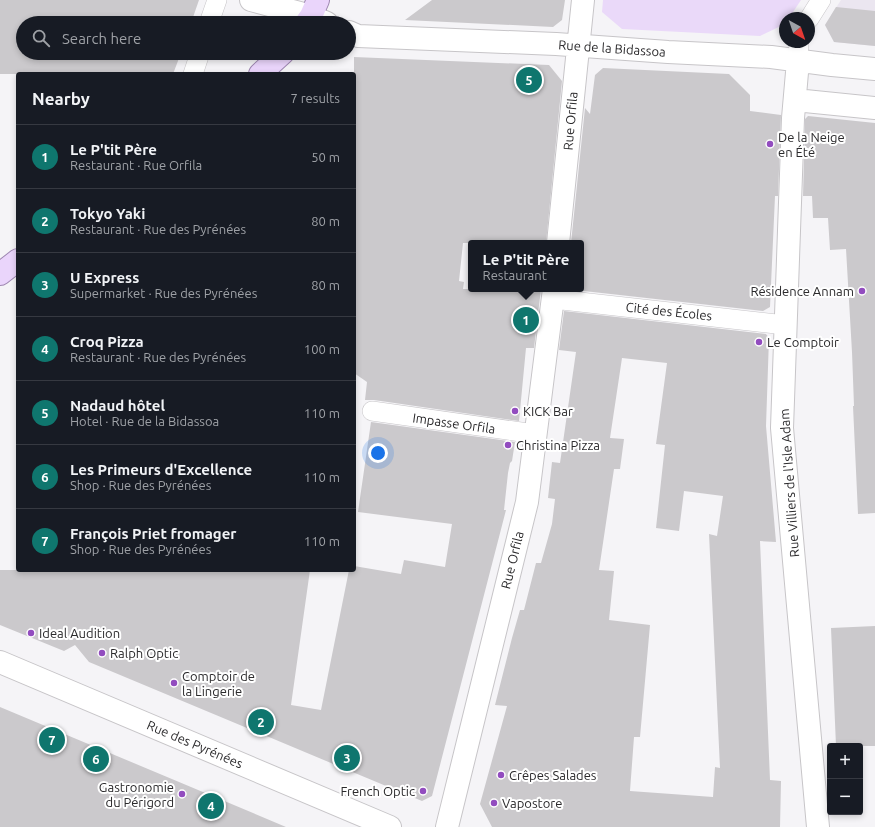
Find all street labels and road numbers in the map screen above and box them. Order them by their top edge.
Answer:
street label: Rue de la Bidassoa [558,37,666,59]
street label: Rue Orfila [560,91,580,151]
street label: Cité des Écoles [625,299,713,323]
street label: Rue Villiers de l'Isle Adam [777,408,801,558]
street label: Impasse Orfila [412,410,496,436]
street label: Rue Orfila [498,530,526,590]
street label: Rue des Pyrénées [145,717,245,771]

